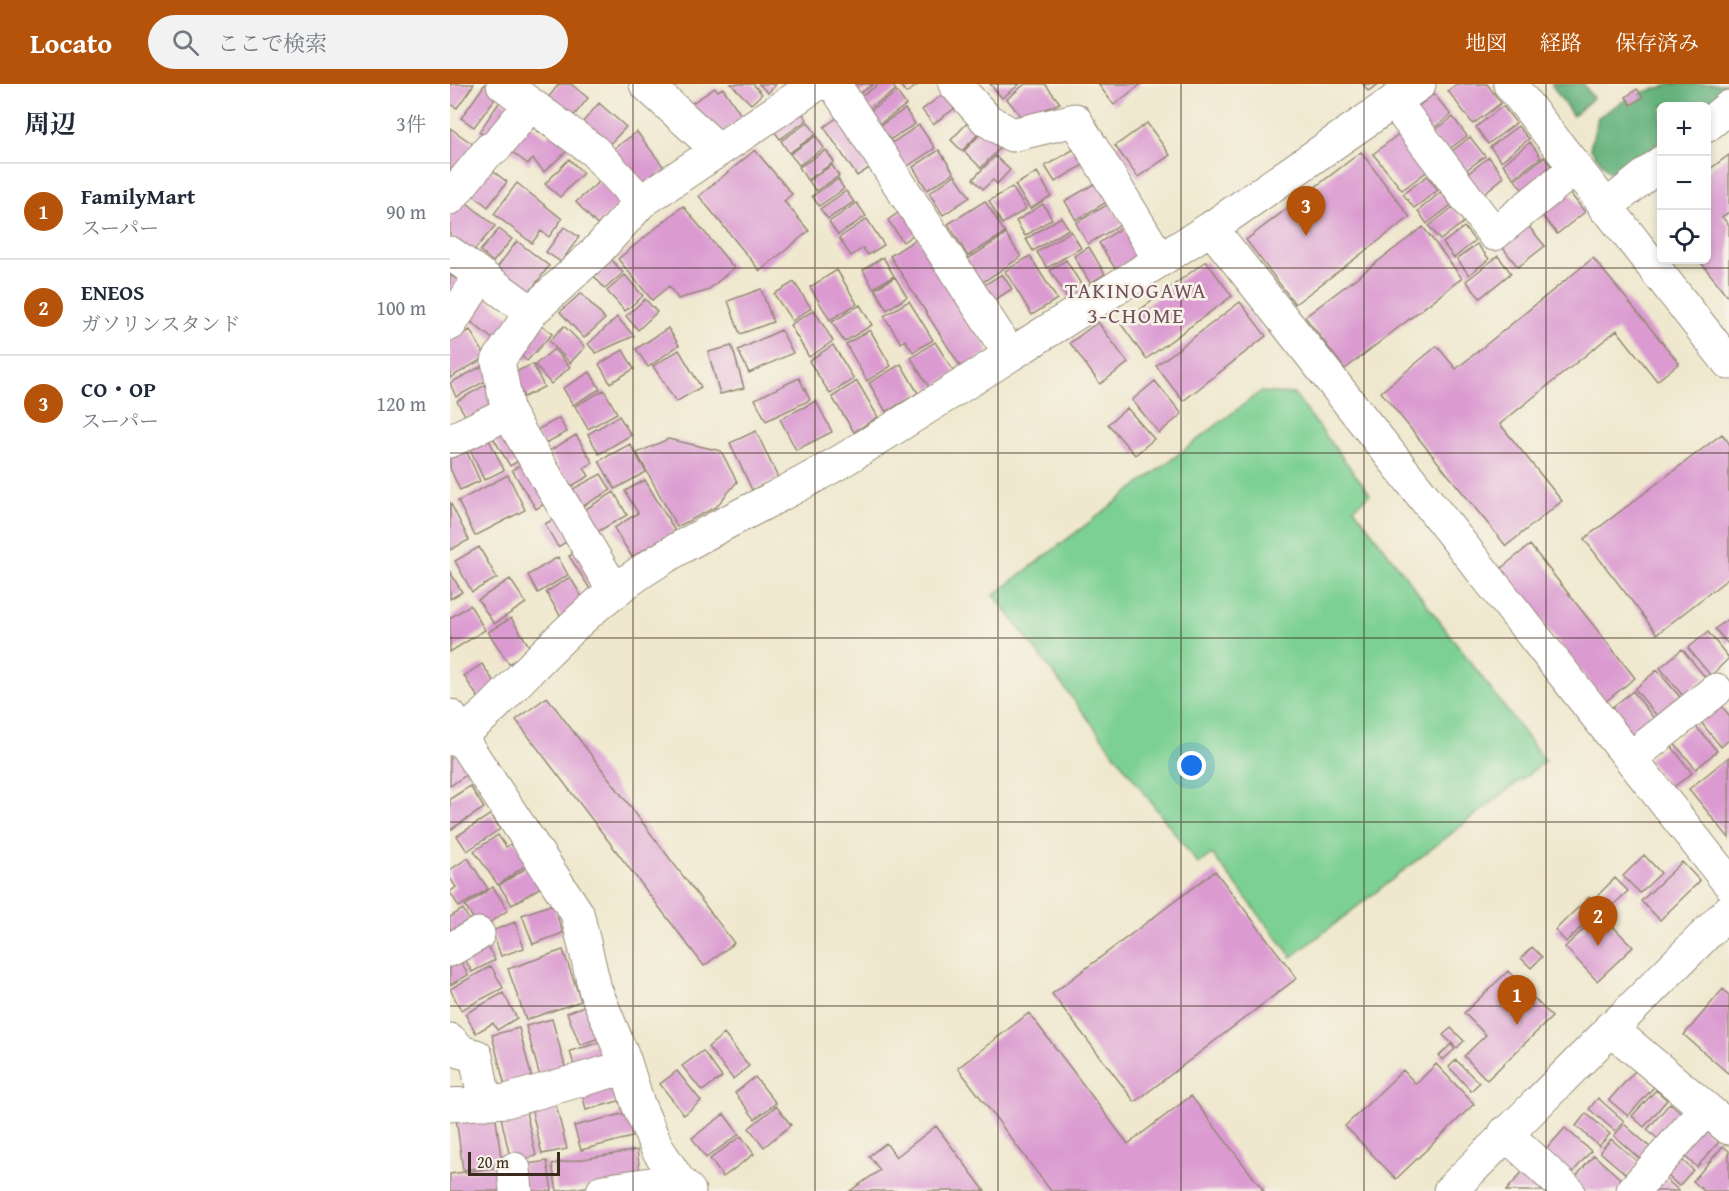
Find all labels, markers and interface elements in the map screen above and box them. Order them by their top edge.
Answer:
search box [148,15,568,69]
text: Locato [30,22,112,63]
icon: search [169,26,202,59]
text: ここで検索 [217,27,327,59]
text: 地図 [1465,27,1507,58]
text: 経路 [1540,27,1582,58]
text: 保存済み [1615,27,1699,58]
map controls [1657,102,1711,264]
button: + [1657,102,1711,156]
text: 周辺 [24,104,76,143]
text: 3件 [396,109,426,138]
button: − [1657,156,1711,210]
text: FamilyMart [81,180,195,212]
pin: 3 [1286,186,1326,236]
text: 1 [38,197,49,226]
text: 90 m [386,197,426,226]
button: locate [1657,210,1711,264]
text: スーパー [81,213,159,242]
district label: TAKINOGAWA 3-CHOME [1065,274,1207,331]
text: ENEOS [81,276,145,308]
text: 2 [38,293,49,322]
text: 100 m [376,293,426,322]
text: ガソリンスタンド [81,309,240,338]
text: CO・OP [81,373,156,405]
text: 3 [38,389,49,418]
text: 120 m [376,389,426,418]
text: スーパー [81,406,159,435]
your location [1177,751,1206,780]
pin: 2 [1578,896,1618,946]
pin: 1 [1498,976,1536,1025]
scale bar [468,1149,560,1176]
text: 20 m [477,1150,509,1174]

